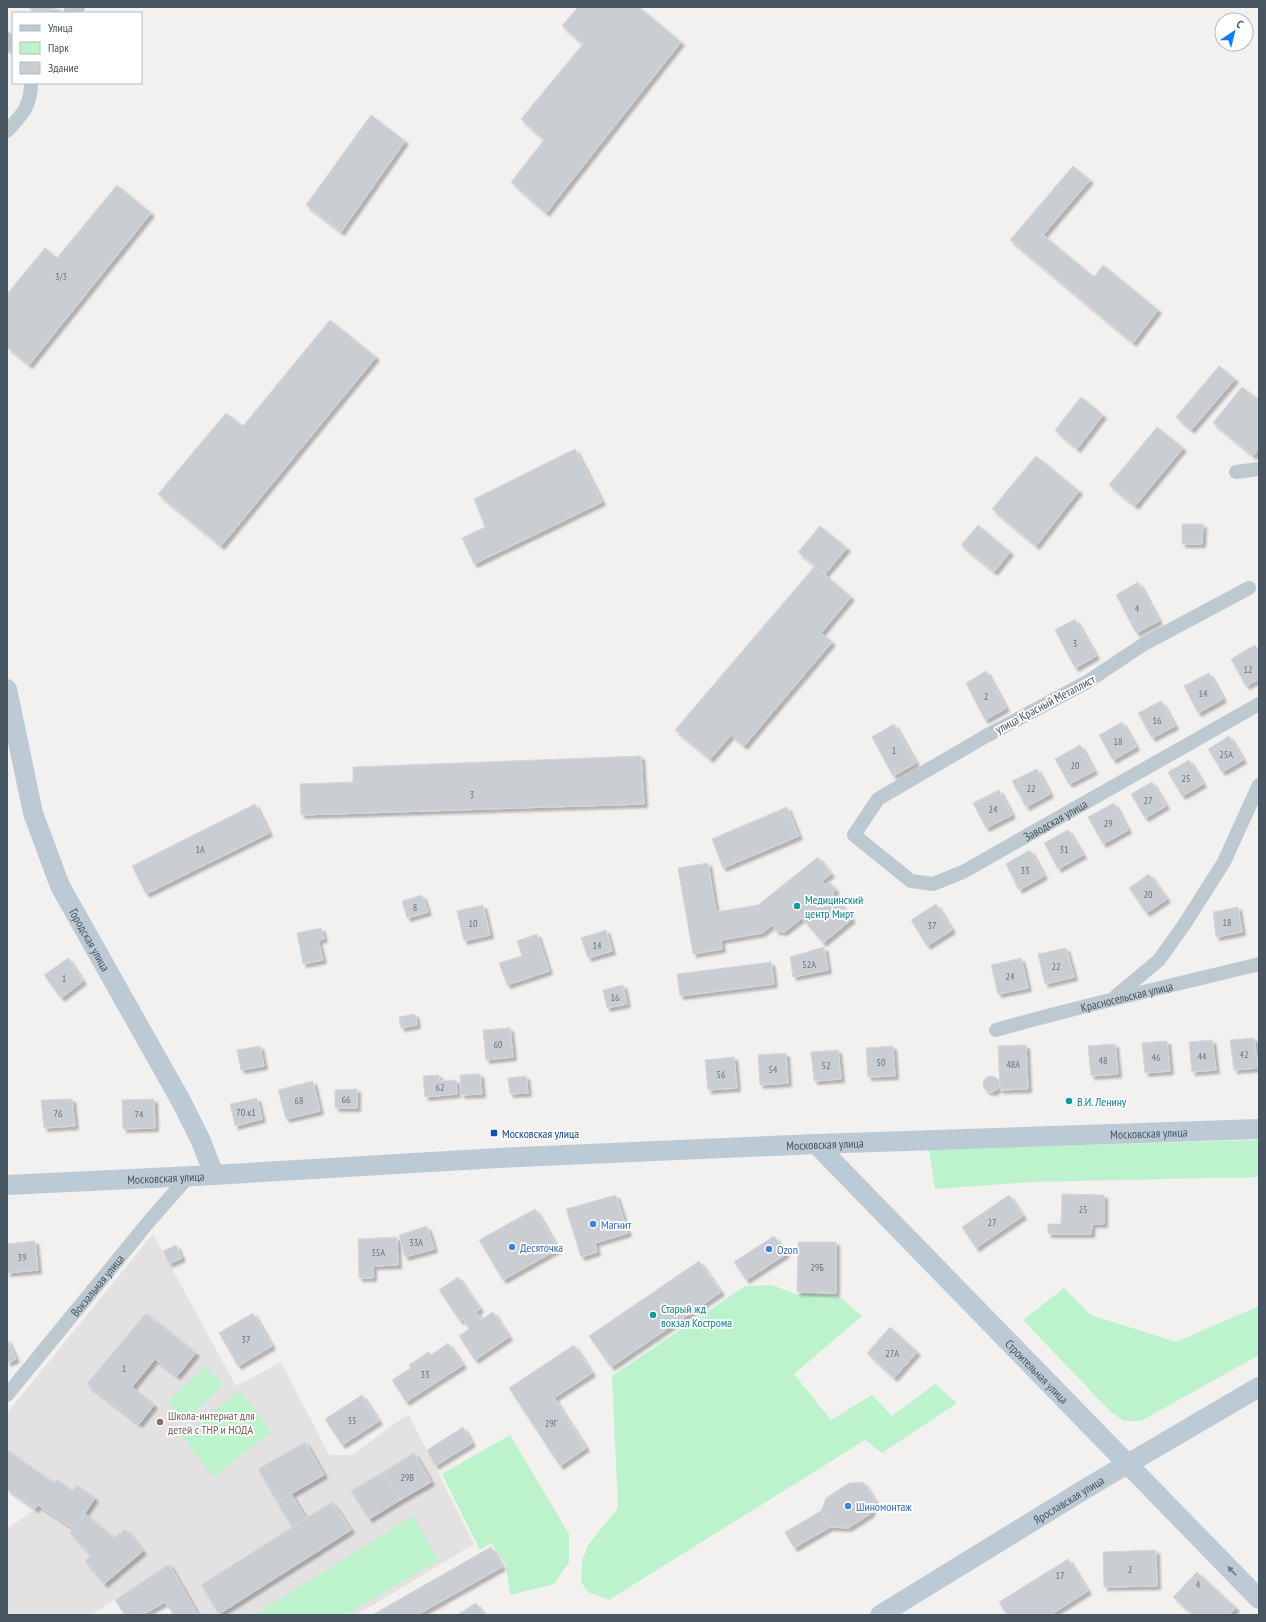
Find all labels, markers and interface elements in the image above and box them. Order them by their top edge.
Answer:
legend [12,12,142,84]
north arrow [1214,12,1254,52]
text: С [1234,17,1246,31]
text: Улица [48,20,73,35]
text: Парк [48,40,69,55]
text: Здание [48,60,79,75]
house number: 3/3 [55,270,67,283]
house number: 4 [1135,602,1140,615]
house number: 3 [1073,637,1077,650]
house number: 12 [1244,663,1253,676]
street label: улица Красный Металлист [992,671,1098,737]
house number: 14 [1199,687,1208,700]
house number: 2 [984,690,988,703]
house number: 16 [1153,714,1162,727]
house number: 18 [1114,735,1123,748]
house number: 1 [892,744,896,757]
house number: 25А [1219,748,1233,761]
house number: 20 [1071,759,1080,772]
house number: 25 [1182,772,1191,785]
house number: 22 [1027,782,1036,795]
house number: 3 [470,788,474,801]
house number: 27 [1144,794,1153,807]
street label: Заводская улица [1021,796,1090,844]
house number: 24 [989,803,998,816]
house number: 29 [1104,817,1113,830]
house number: 1А [195,843,205,856]
house number: 31 [1060,843,1069,856]
house number: 33 [1021,864,1030,877]
house number: 20 [1144,888,1153,901]
place label: Медицинский центр Мирт [805,892,863,921]
house number: 8 [413,901,417,914]
marker: Медицинский центр Мирт [792,901,802,911]
street label: Городская улица [67,906,114,974]
house number: 18 [1223,916,1232,929]
house number: 10 [469,917,478,930]
house number: 37 [928,919,937,932]
house number: 14 [593,939,602,952]
house number: 52А [802,958,816,971]
house number: 22 [1052,960,1061,973]
house number: 24 [1006,970,1015,983]
house number: 1 [62,972,66,985]
street label: Красносельская улица [1079,978,1174,1015]
house number: 16 [611,991,620,1004]
house number: 60 [494,1038,503,1051]
house number: 42 [1240,1048,1249,1061]
house number: 44 [1198,1050,1207,1063]
house number: 46 [1152,1051,1161,1064]
house number: 48 [1099,1054,1108,1067]
house number: 50 [877,1056,886,1069]
house number: 48А [1006,1058,1020,1071]
house number: 52 [822,1059,831,1072]
house number: 54 [769,1063,778,1076]
house number: 56 [717,1068,726,1081]
house number: 62 [436,1081,445,1094]
house number: 66 [342,1093,351,1106]
house number: 68 [295,1094,304,1107]
place label: В.И. Ленину [1077,1094,1127,1109]
marker: В.И. Ленину [1064,1096,1074,1106]
house number: 70 к1 [236,1106,256,1119]
house number: 76 [54,1107,63,1120]
house number: 74 [135,1108,144,1121]
street label: Московская улица [1110,1124,1188,1142]
place label: Московская улица [502,1126,579,1141]
marker: Московская улица [489,1128,499,1138]
street label: Московская улица [786,1135,864,1153]
street label: Московская улица [127,1168,205,1187]
house number: 25 [1079,1203,1088,1216]
house number: 27 [988,1216,997,1229]
place label: Магнит [601,1217,631,1232]
marker: Магнит [588,1219,598,1229]
house number: 33А [409,1236,423,1249]
place label: Десяточка [520,1240,563,1255]
marker: Десяточка [507,1242,517,1252]
place label: Ozon [777,1242,798,1257]
marker: Ozon [764,1244,774,1254]
house number: 35А [371,1246,385,1259]
house number: 39 [18,1251,27,1264]
street label: Вокзальная улица [67,1251,127,1319]
house number: 29Б [810,1261,824,1274]
place label: Старый жд вокзал Кострома [661,1301,732,1330]
marker: Старый жд вокзал Кострома [648,1310,658,1320]
house number: 37 [242,1333,251,1346]
street label: Строительная улица [1002,1336,1072,1407]
house number: 27А [885,1347,899,1360]
house number: 1 [122,1362,126,1375]
house number: 33 [421,1368,430,1381]
place label: Школа-интернат для детей с ТНР и НОДА [168,1408,255,1437]
house number: 35 [348,1414,357,1427]
marker: Школа-интернат для детей с ТНР и НОДА [155,1417,165,1427]
house number: 29Г [545,1417,558,1430]
house number: 29В [400,1471,414,1484]
street label: Ярославская улица [1030,1472,1107,1527]
place label: Шиномонтаж [856,1499,912,1514]
marker: Шиномонтаж [843,1501,853,1511]
house number: 2 [1128,1563,1132,1576]
one-way arrow [1227,1566,1237,1576]
house number: 17 [1056,1569,1065,1582]
house number: 4 [1196,1578,1201,1591]

